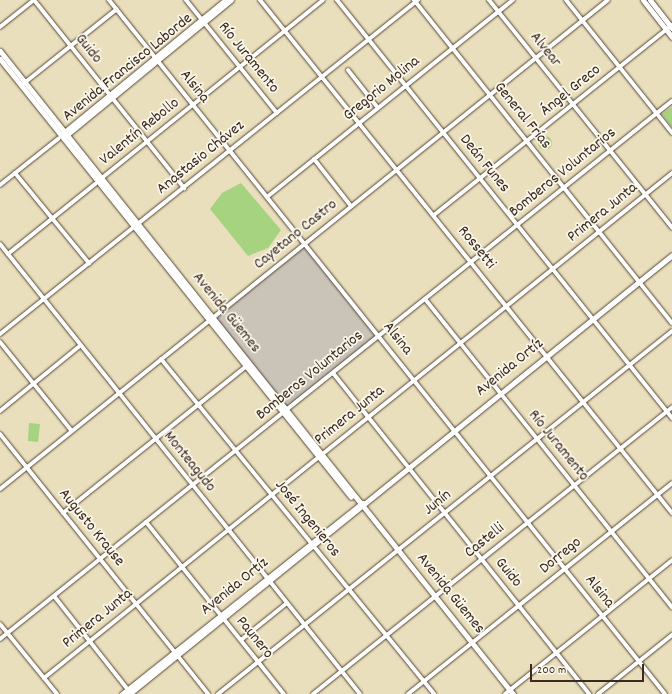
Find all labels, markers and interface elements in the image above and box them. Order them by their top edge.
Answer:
street label: Avenida Francisco Laborde [59,10,197,126]
street label: Río Juramento [213,18,283,98]
street label: Alvear [525,29,565,71]
street label: Guido [70,30,106,68]
street label: Gregorio Molina [340,52,424,126]
street label: Ángel Greco [537,61,605,121]
street label: Alsina [175,67,213,107]
street label: General Frías [489,79,555,153]
street label: Valentín Rebollo [96,94,184,170]
street label: Anastasio Chávez [153,117,249,199]
street label: Bomberos Voluntarios [506,124,620,222]
street label: Deán Funes [455,131,513,197]
street label: Primera Junta [564,179,642,247]
street label: Cayetano Castro [250,196,342,274]
street label: Rossetti [453,222,499,274]
street label: Avenida Güemes [188,269,264,357]
street label: Alsina [378,319,416,359]
street label: Bomberos Voluntarios [253,327,367,425]
street label: Avenida Ortíz [472,335,548,401]
street label: Primera Junta [311,382,389,450]
street label: Río Juramento [523,406,593,486]
street label: Monteagudo [159,428,219,496]
street label: José Ingenieros [270,477,344,561]
street label: Augusto Krause [54,485,128,571]
street label: Junín [420,486,456,520]
street label: Castelli [461,519,509,563]
street label: Dorrego [536,533,586,579]
street label: Avenida Güemes [412,550,488,638]
street label: Avenida Ortíz [197,554,273,620]
street label: Guido [490,554,526,592]
street label: Alsina [580,572,618,612]
street label: Primera Junta [59,585,137,653]
street label: Paunero [231,613,277,663]
scale bar [532,656,646,682]
text: 200 m [537,662,566,679]

